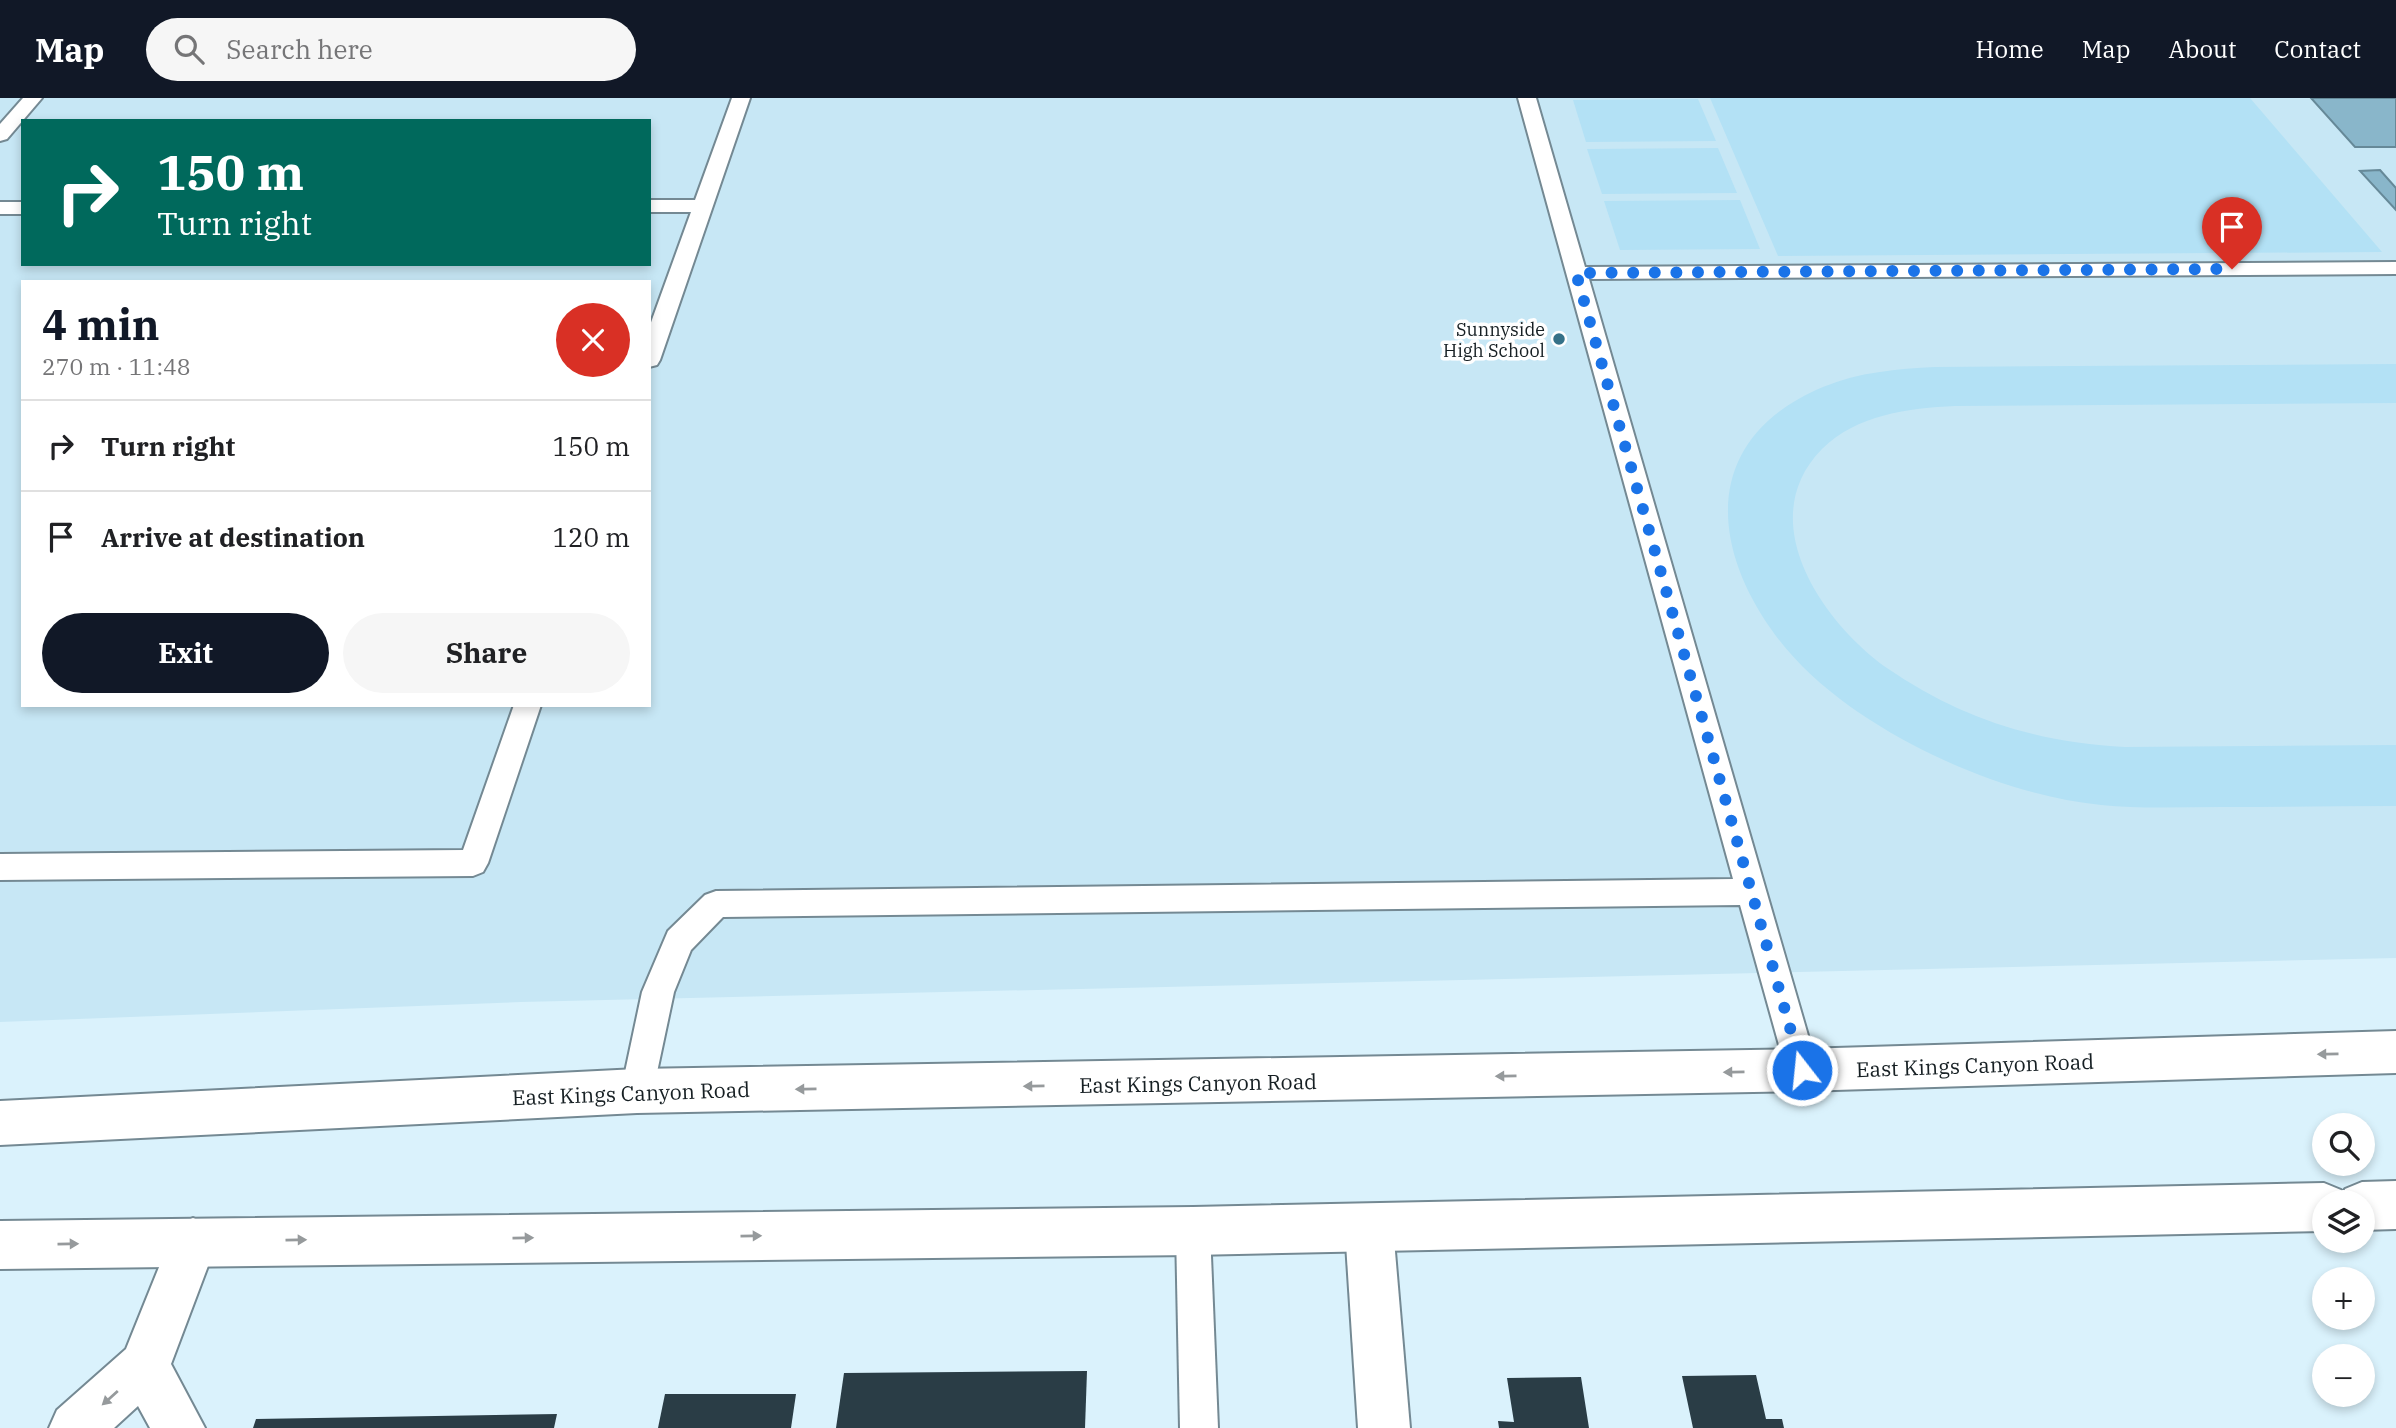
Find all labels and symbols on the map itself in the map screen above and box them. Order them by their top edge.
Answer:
pin [2202,197,2262,269]
place label: Sunnyside High School [1443,318,1545,362]
marker: Sunnyside High School [1551,331,1567,347]
position arrow [1765,1033,1839,1107]
street label: East Kings Canyon Road [1856,1047,2095,1083]
one-way arrow [2317,1048,2339,1059]
one-way arrow [1722,1066,1744,1077]
street label: East Kings Canyon Road [1079,1067,1317,1099]
one-way arrow [1495,1071,1517,1082]
street label: East Kings Canyon Road [512,1075,751,1111]
one-way arrow [1023,1080,1045,1092]
one-way arrow [795,1083,817,1094]
one-way arrow [740,1230,762,1242]
one-way arrow [512,1232,534,1244]
one-way arrow [285,1235,307,1246]
one-way arrow [57,1238,79,1250]
one-way arrow [101,1389,118,1405]

